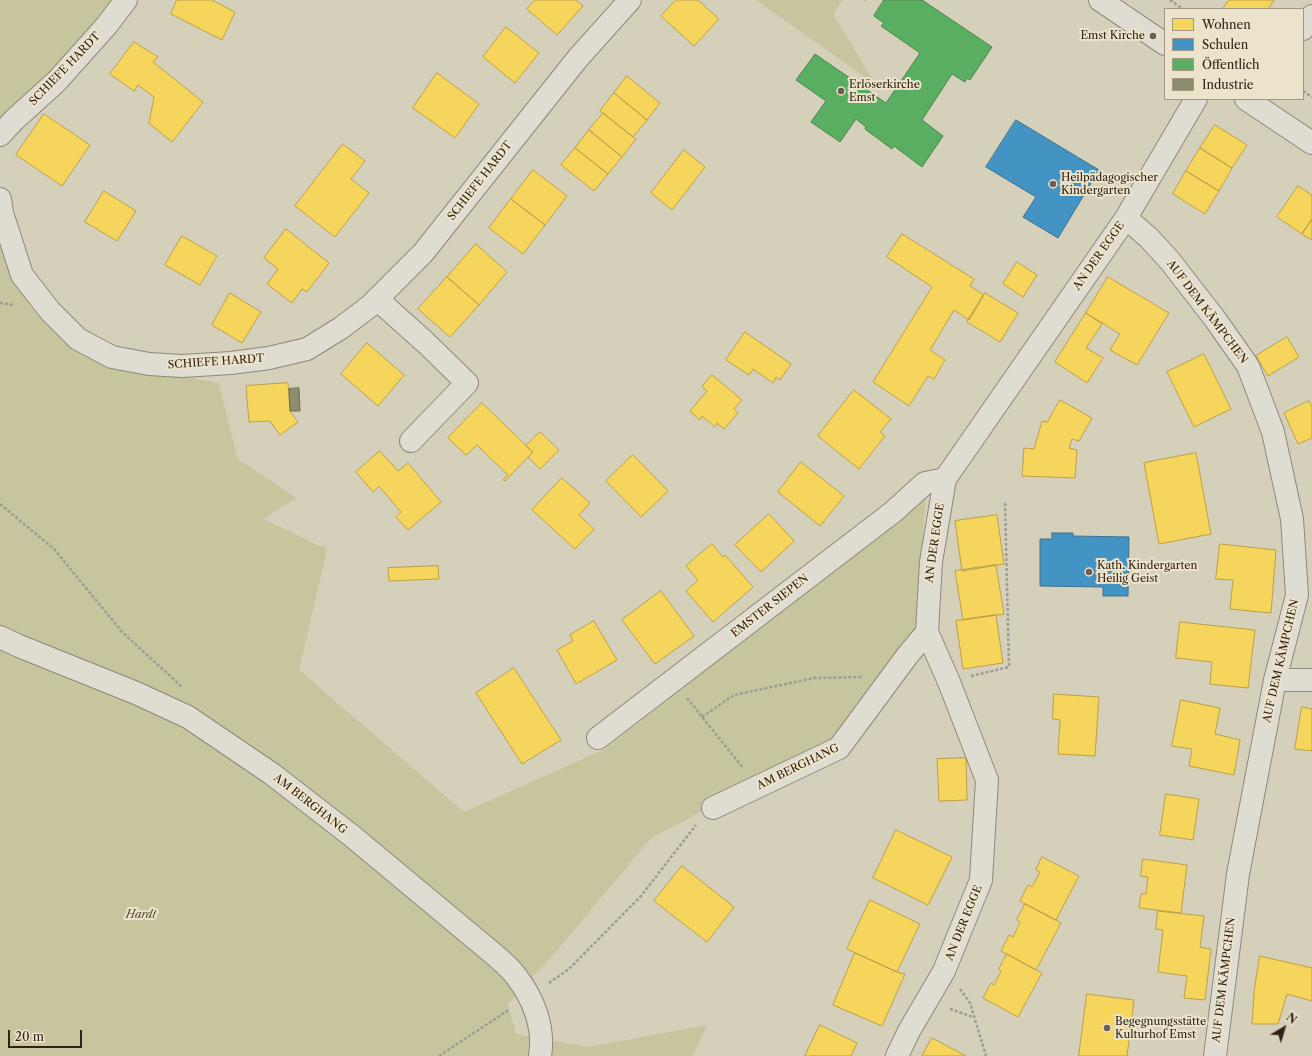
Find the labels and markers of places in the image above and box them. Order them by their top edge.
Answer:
place label: Emst Kirche [1080,29,1145,43]
marker: Emst Kirche [1148,31,1158,41]
place label: Erlöserkirche Emst [849,78,920,104]
marker: Erlöserkirche Emst [836,86,846,96]
place label: Heilpädagogischer Kindergarten [1061,171,1158,197]
marker: Heilpädagogischer Kindergarten [1048,179,1058,189]
place label: Kath. Kindergarten Heilig Geist [1097,559,1197,585]
marker: Kath. Kindergarten Heilig Geist [1084,567,1094,577]
place label: Begegnungsstätte Kulturhof Emst [1115,1015,1206,1041]
marker: Begegnungsstätte Kulturhof Emst [1102,1023,1112,1033]

